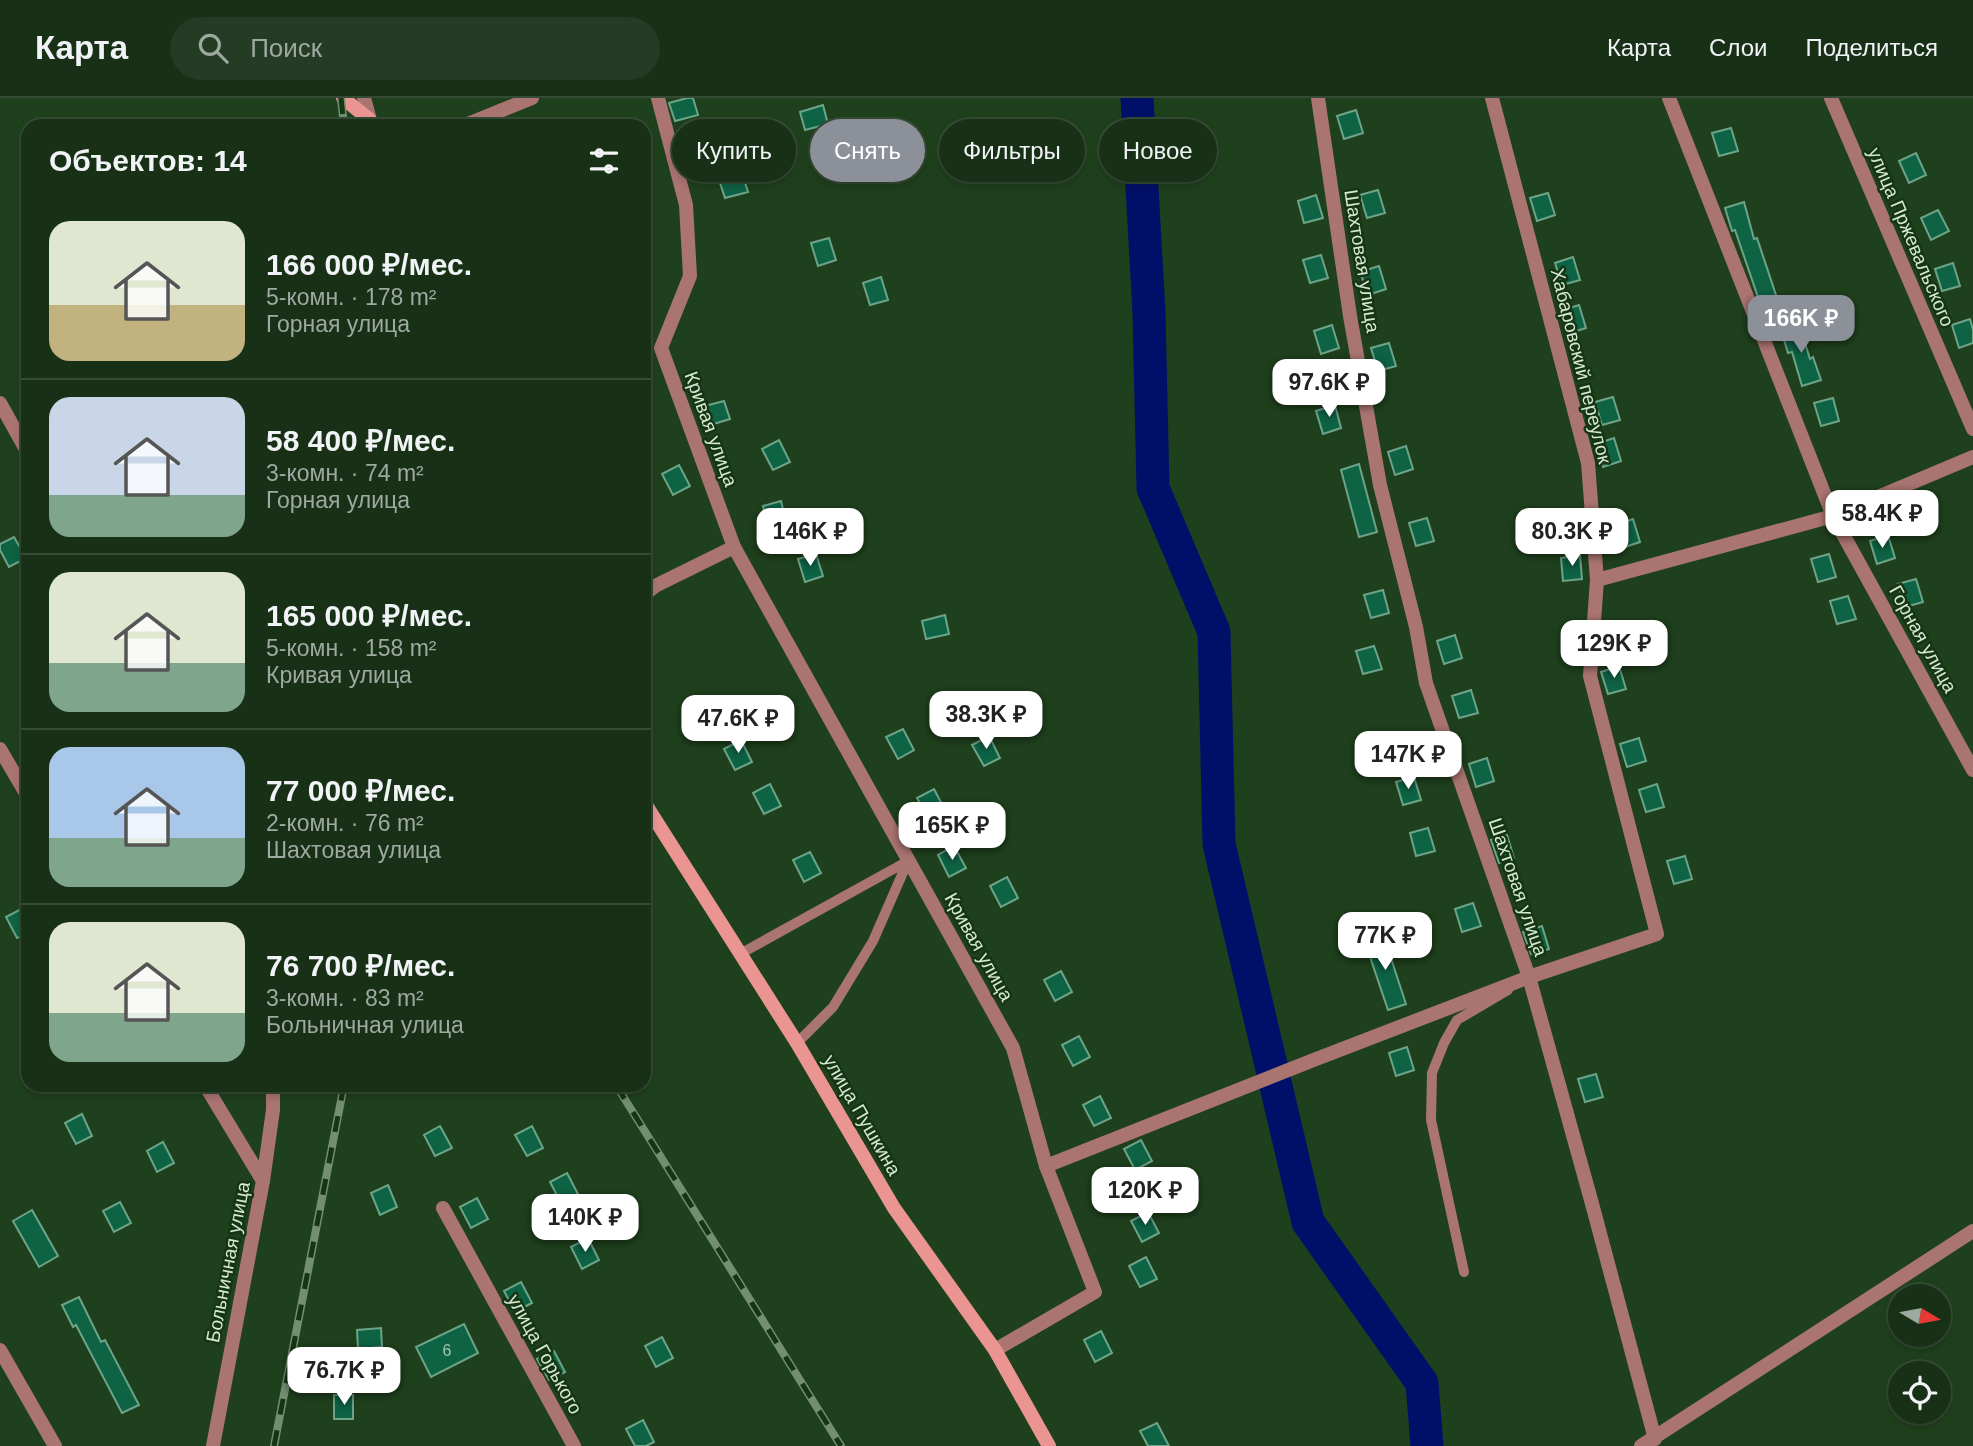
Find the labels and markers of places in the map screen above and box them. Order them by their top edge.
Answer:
pin: 166K ₽ [1744,296,1858,355]
pin: 97.6K ₽ [1264,360,1394,419]
pin: 58.4K ₽ [1817,490,1947,550]
pin: 146K ₽ [753,508,867,568]
pin: 80.3K ₽ [1507,508,1637,568]
pin: 129K ₽ [1557,620,1671,680]
pin: 38.3K ₽ [921,692,1051,751]
pin: 47.6K ₽ [673,696,803,755]
pin: 147K ₽ [1351,732,1465,791]
pin: 165K ₽ [895,802,1009,862]
pin: 77K ₽ [1336,912,1434,972]
pin: 120K ₽ [1088,1168,1202,1227]
pin: 140K ₽ [528,1194,642,1254]
pin: 76.7K ₽ [279,1348,409,1407]

